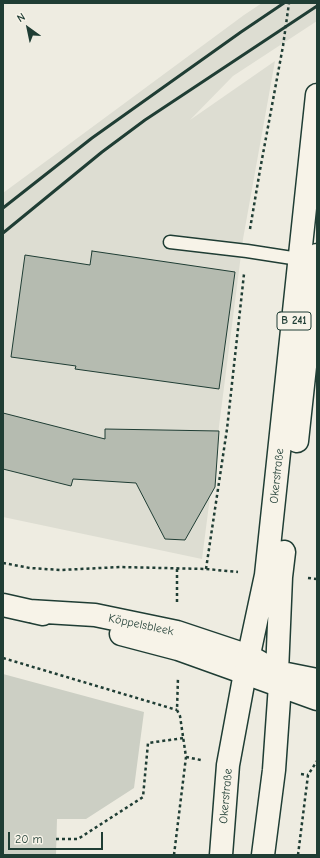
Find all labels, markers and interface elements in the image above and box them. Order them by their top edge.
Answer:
north arrow [8,8,48,48]
text: N [15,10,28,25]
road number: B 241 [277,312,311,330]
street label: Okerstraße [267,448,287,504]
street label: Köppelsbleek [107,611,175,639]
street label: Okerstraße [216,768,236,824]
scale bar [10,824,105,850]
text: 20 m [15,832,43,846]

